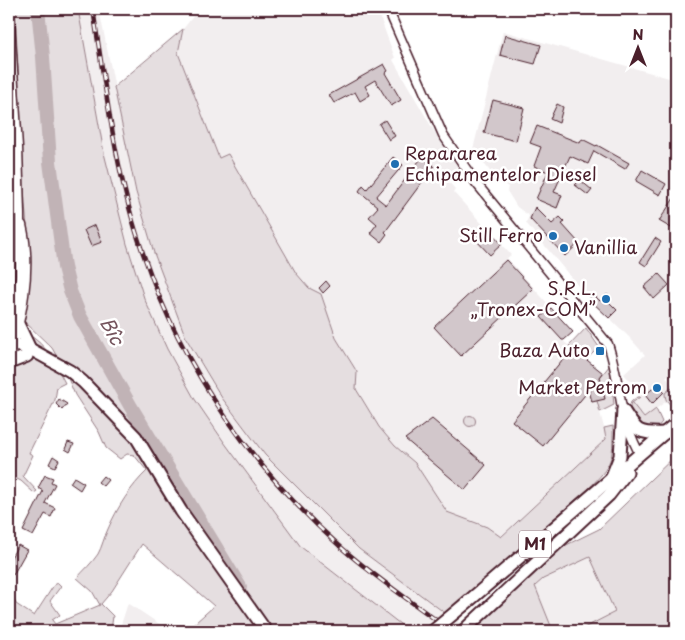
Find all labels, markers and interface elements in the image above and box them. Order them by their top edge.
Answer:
north arrow [612,22,662,72]
text: N [632,24,644,45]
place label: Repararea Echipamentelor Diesel [405,139,597,187]
marker: Repararea Echipamentelor Diesel [389,158,401,170]
place label: Still Ferro [459,221,543,248]
marker: Still Ferro [547,230,559,242]
place label: Vanillia [574,233,637,260]
marker: Vanillia [558,242,570,254]
place label: S.R.L. „Tronex-COM” [471,274,596,322]
marker: S.R.L. „Tronex-COM” [600,293,612,305]
water label: Bîc [94,312,133,351]
place label: Baza Auto [499,336,590,363]
marker: Baza Auto [594,345,606,357]
place label: Market Petrom [518,373,647,400]
marker: Market Petrom [651,382,663,394]
road number: M1 [519,530,551,558]

